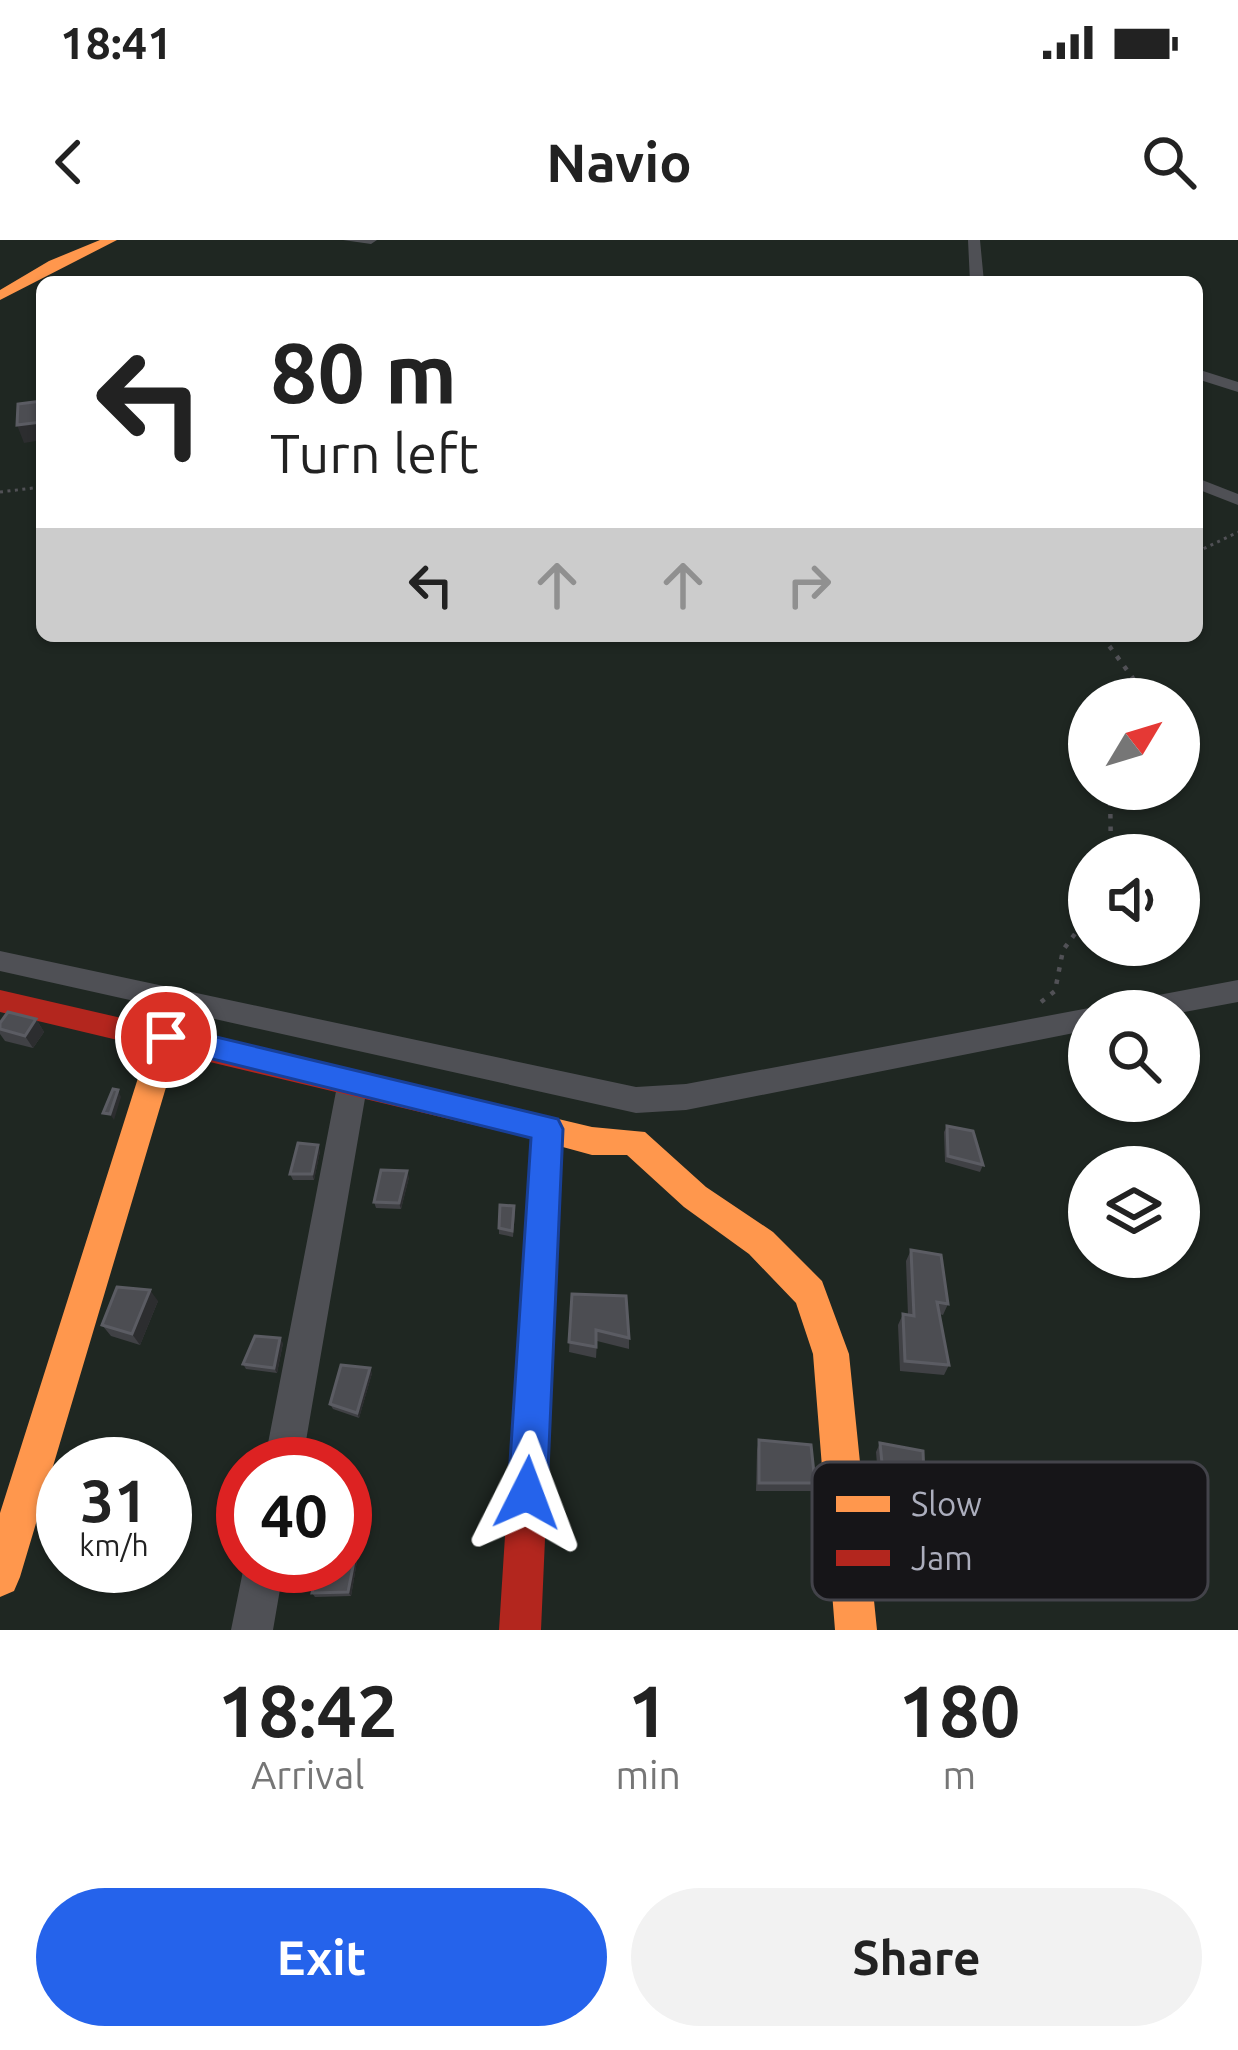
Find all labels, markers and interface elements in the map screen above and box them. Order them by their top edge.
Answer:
text: 18:41 [60,17,173,68]
icon: back [36,129,102,195]
icon: search [1136,129,1202,195]
text: Navio [546,132,692,192]
icon: left [72,324,228,480]
text: 80 m [270,325,457,419]
text: Turn left [270,423,479,483]
icon: left [398,552,464,618]
icon: ahead [524,552,590,618]
icon: ahead [650,552,716,618]
icon: right [776,552,842,618]
north arrow [1068,678,1200,810]
map controls [1068,678,1200,1278]
button: sound [1068,834,1200,966]
pin [115,986,217,1088]
button: search [1068,990,1200,1122]
icon: arrive [133,1004,199,1070]
button: layers [1068,1146,1200,1278]
position arrow [464,1430,590,1556]
speed limit sign: 40 [216,1437,372,1593]
legend [812,1462,1208,1600]
text: 31 [80,1466,148,1533]
text: Slow [911,1485,982,1522]
text: km/h [79,1528,149,1562]
text: Jam [911,1539,973,1576]
text: 18:42 [218,1670,398,1751]
text: 1 [628,1670,668,1751]
text: 180 [898,1670,1020,1751]
text: Arrival [251,1753,365,1796]
text: min [615,1753,681,1796]
text: m [943,1753,976,1796]
button: Exit [36,1888,607,2026]
button: Share [631,1888,1202,2026]

